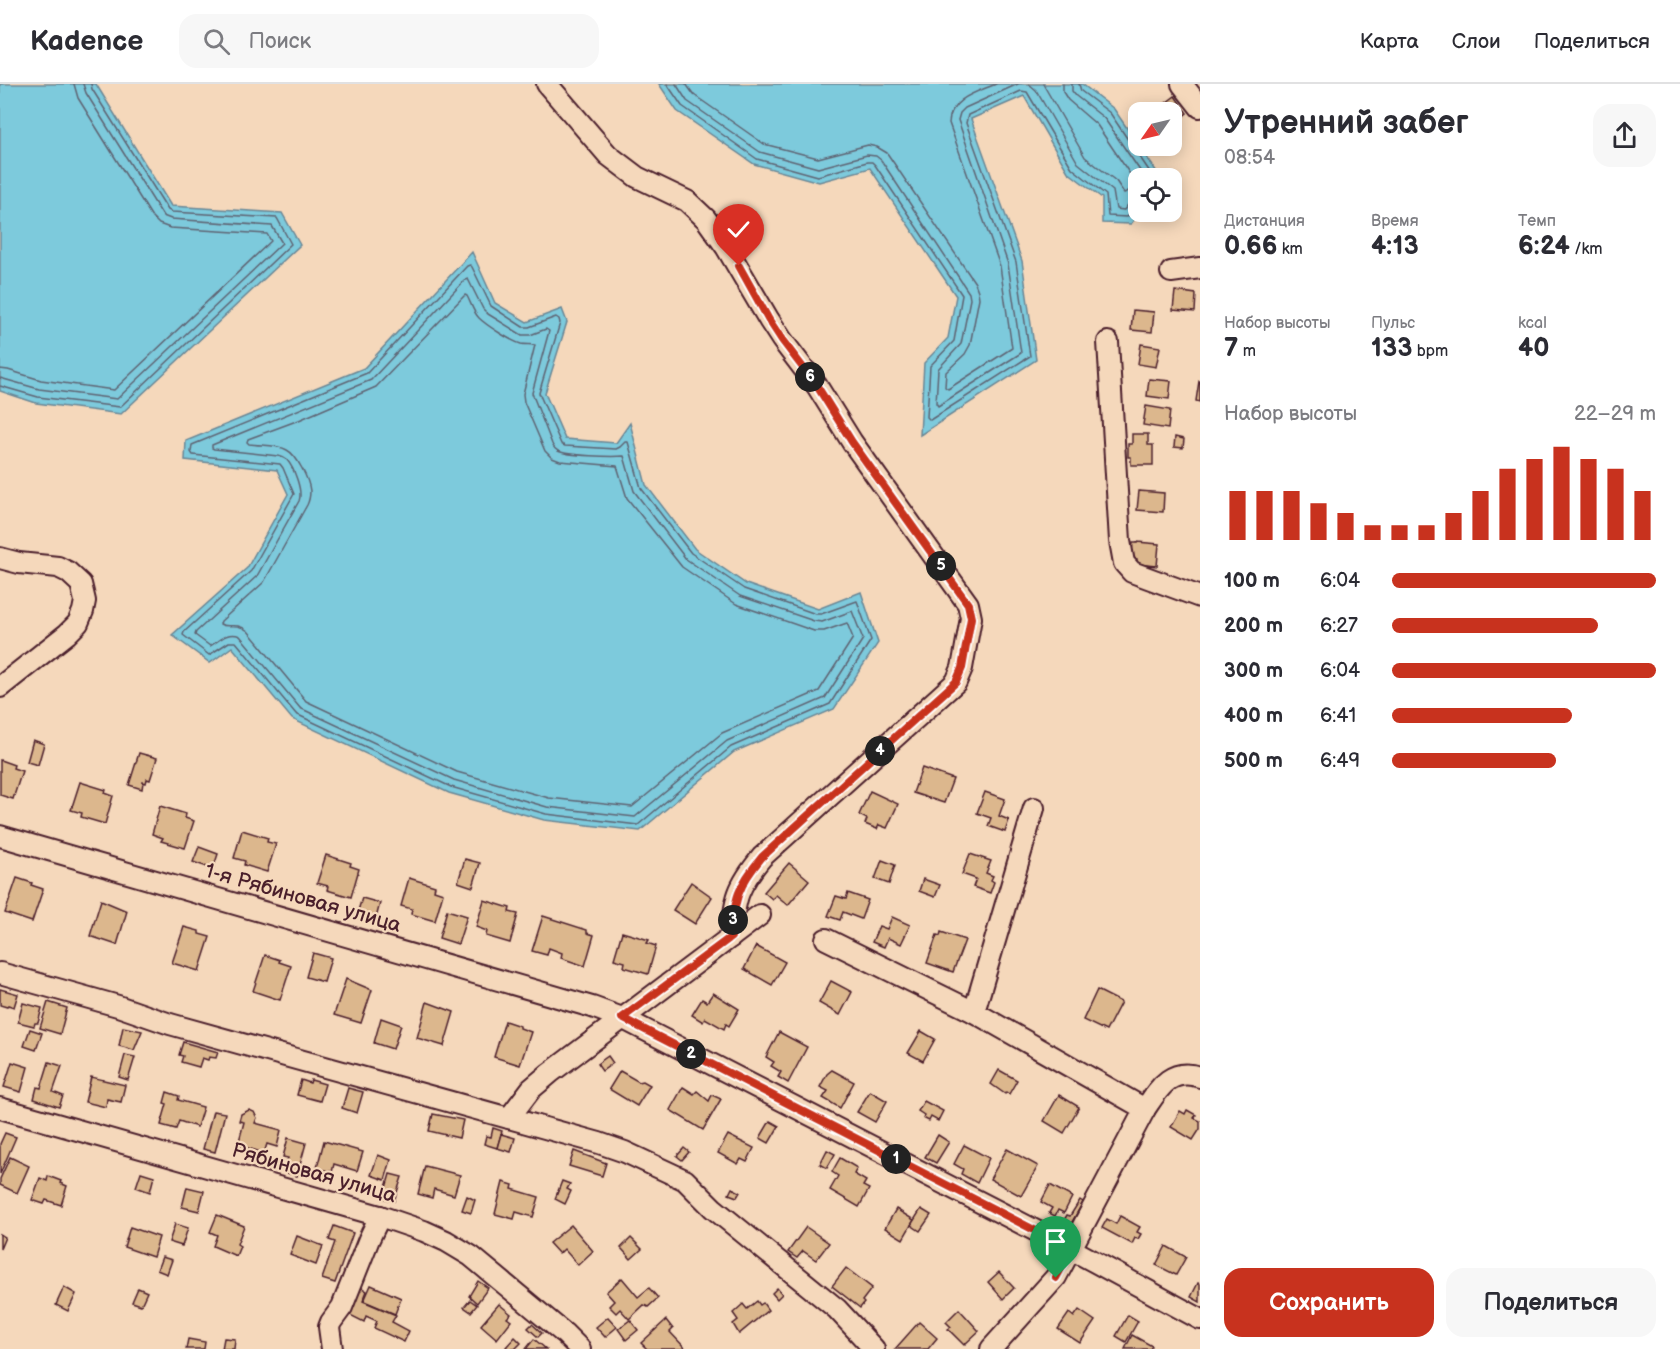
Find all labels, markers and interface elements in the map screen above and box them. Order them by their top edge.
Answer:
search box [179,14,599,68]
text: Kadence [30,25,143,58]
icon: search [200,25,233,58]
text: Поиск [248,28,311,55]
text: Карта [1360,29,1419,54]
text: Слои [1452,29,1501,54]
text: Поделиться [1534,29,1650,54]
north arrow [1128,102,1182,156]
map controls [1128,102,1182,222]
text: Утренний забег [1224,103,1469,143]
button: share [1593,104,1656,167]
text: 08:54 [1224,146,1275,170]
button: locate [1128,168,1182,222]
pin [713,204,764,266]
text: Дистанция [1224,212,1305,231]
text: Время [1371,212,1419,231]
text: Темп [1518,212,1556,231]
icon: check [722,213,755,246]
text: 0.66 [1224,231,1277,262]
text: 4:13 [1371,231,1419,262]
text: 6:24 [1518,231,1570,262]
text: km [1277,240,1303,259]
text: /km [1570,240,1603,259]
text: Набор высоты [1224,314,1331,333]
text: Пульс [1371,314,1415,333]
text: kcal [1518,314,1547,333]
text: 7 [1224,333,1238,364]
text: 133 [1371,333,1412,364]
text: 40 [1518,333,1550,364]
text: m [1238,342,1256,361]
text: bpm [1412,342,1448,361]
pin: 6 [795,362,825,392]
text: 6 [805,367,815,386]
text: Набор высоты [1224,402,1357,426]
text: 22–29 m [1574,402,1656,426]
pin: 5 [926,551,956,581]
text: 5 [936,556,946,575]
text: 100 m [1224,569,1280,593]
text: 6:04 [1320,569,1360,593]
text: 200 m [1224,614,1283,638]
text: 6:27 [1320,614,1358,638]
text: 300 m [1224,659,1283,683]
text: 6:04 [1320,659,1360,683]
text: 400 m [1224,704,1283,728]
text: 6:41 [1320,704,1356,728]
pin: 4 [865,736,895,766]
text: 4 [875,741,885,760]
text: 500 m [1224,749,1283,773]
text: 6:49 [1320,749,1360,773]
street label: 1-я Рябиновая улица [202,858,405,938]
pin: 3 [718,905,748,935]
text: 3 [728,910,738,929]
pin: 2 [676,1039,706,1069]
text: 2 [686,1044,696,1063]
street label: Рябиновая улица [229,1138,400,1209]
pin: 1 [881,1144,911,1174]
text: 1 [893,1149,899,1168]
pin [1030,1216,1081,1278]
icon: arrive [1039,1225,1072,1258]
button: Сохранить [1224,1268,1434,1337]
button: Поделиться [1446,1268,1656,1337]

